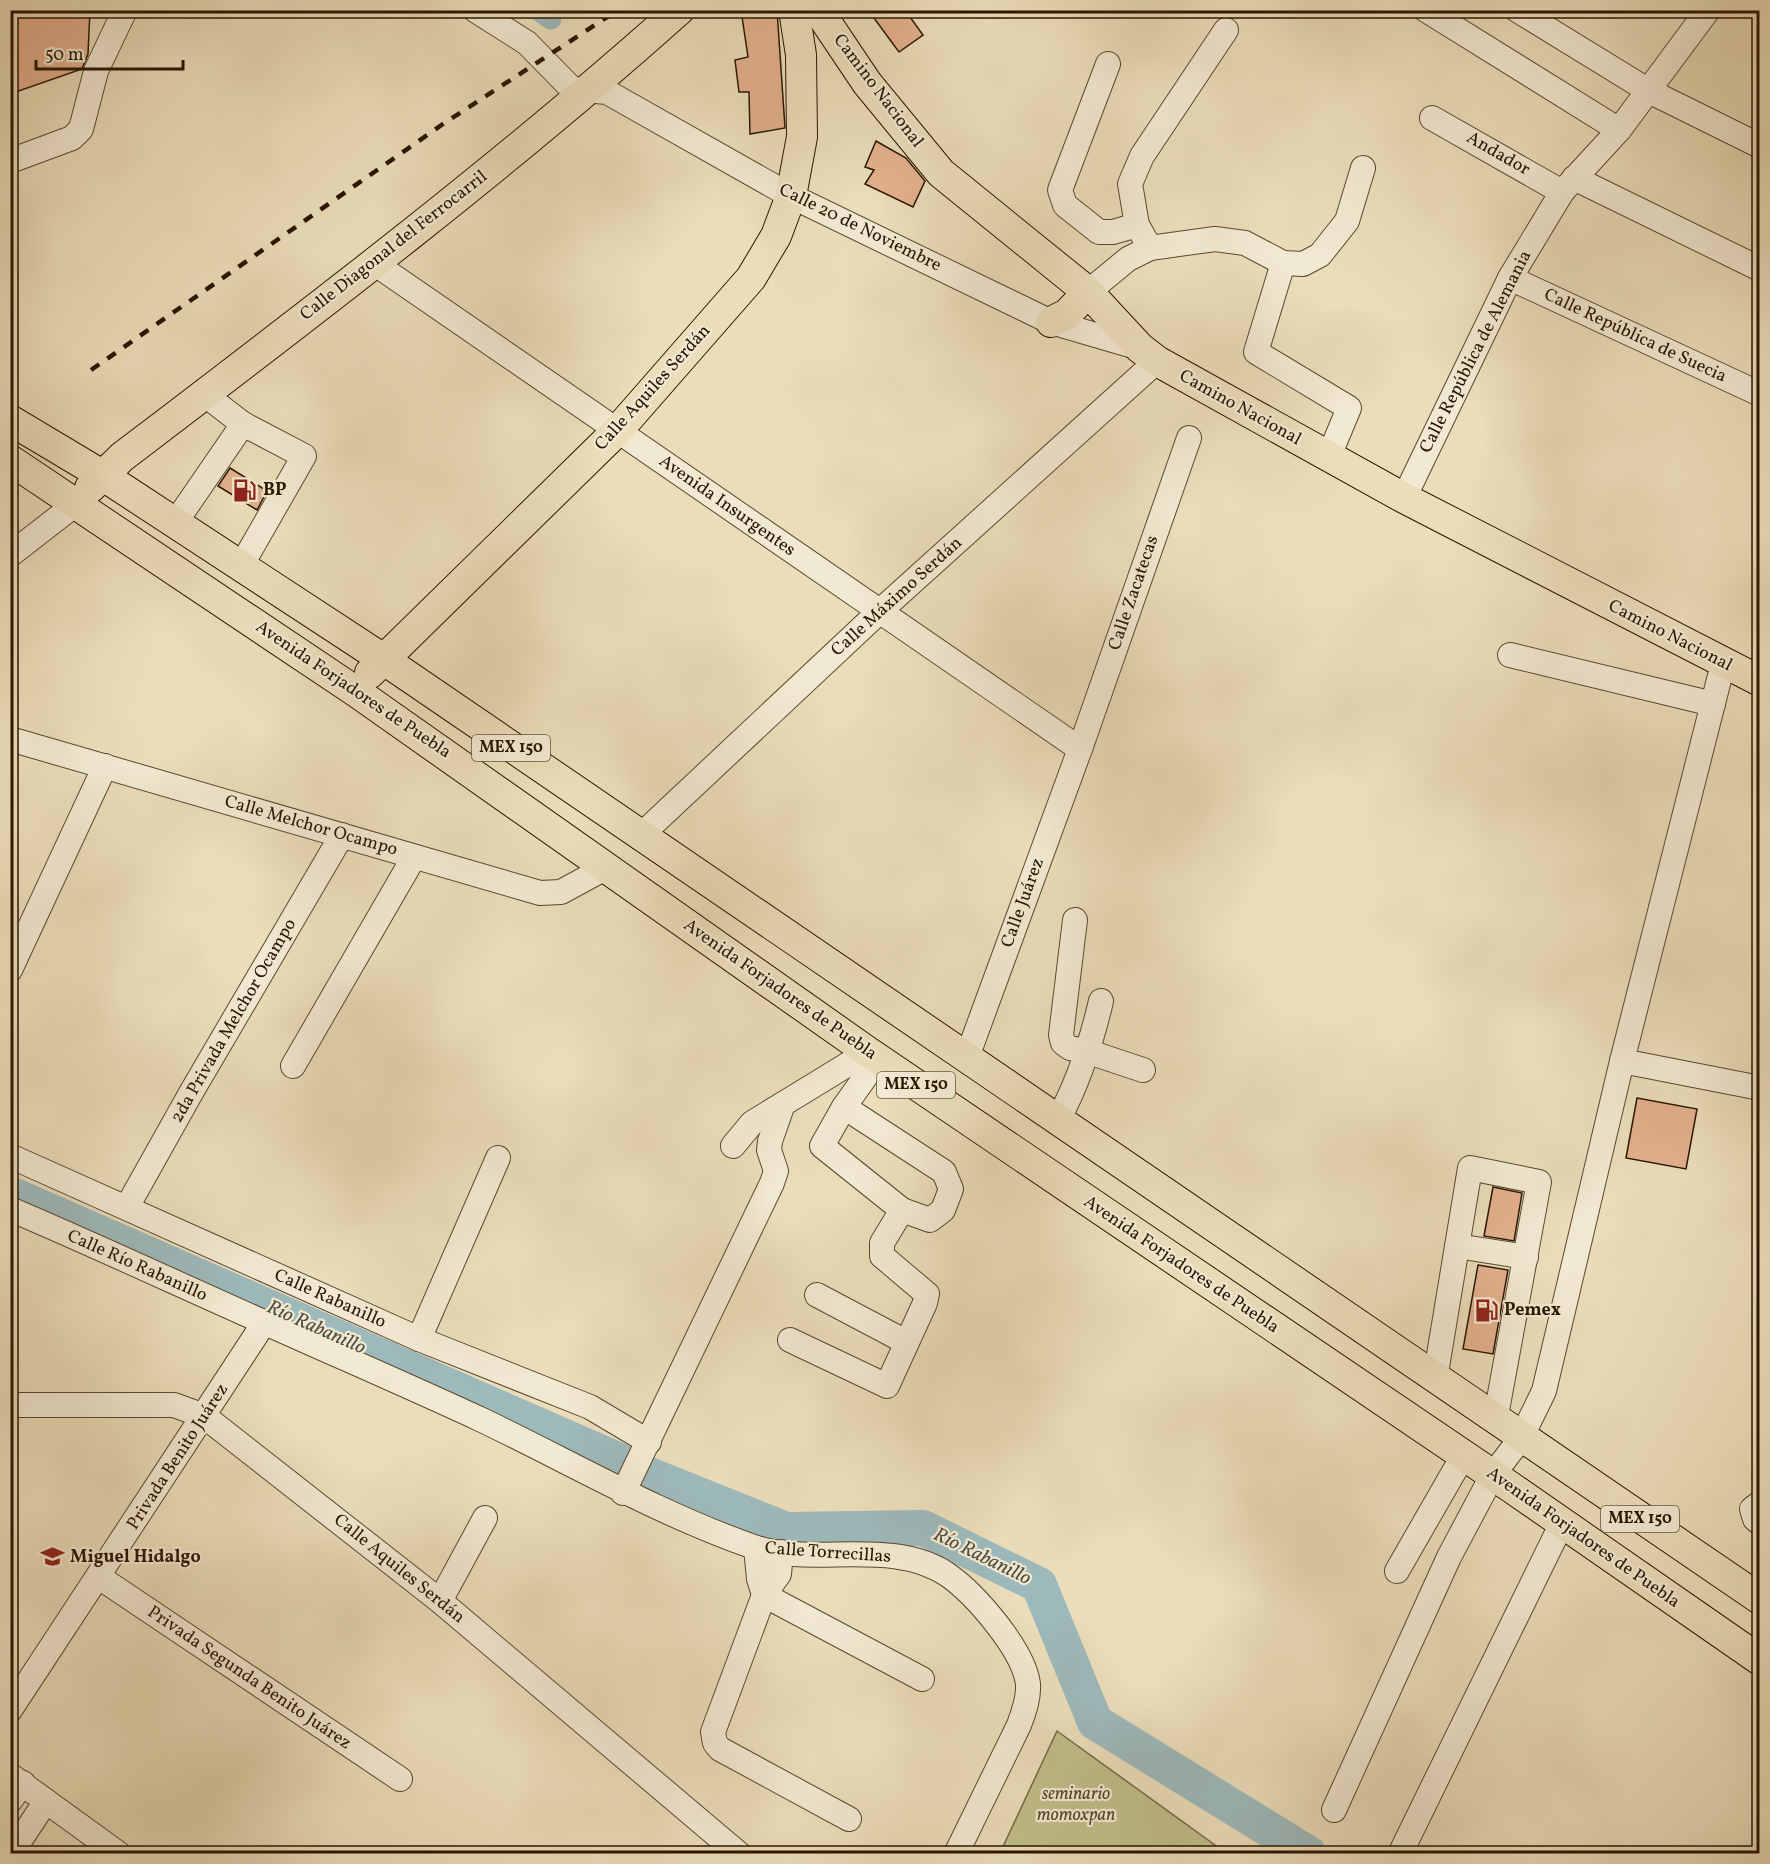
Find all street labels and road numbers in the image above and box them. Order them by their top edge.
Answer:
street label: Camino Nacional [827,29,929,153]
street label: Andador [1462,126,1535,183]
street label: Calle Diagonal del Ferrocarril [295,165,493,327]
street label: Calle 20 de Noviembre [775,178,945,278]
street label: Calle República de Alemania [1414,246,1538,458]
street label: Calle República de Suecia [1540,283,1730,389]
street label: Calle Aquiles Serdán [589,319,717,457]
street label: Camino Nacional [1174,364,1306,452]
street label: Avenida Insurgentes [654,449,800,563]
street label: Calle Máximo Serdán [826,531,968,663]
street label: Calle Zacatecas [1103,532,1165,654]
street label: Camino Nacional [1604,594,1736,678]
street label: Avenida Forjadores de Puebla [250,615,456,765]
road number: MEX 150 [472,735,550,761]
street label: Calle Melchor Ocampo [222,789,400,863]
street label: Calle Juárez [995,855,1051,951]
street label: Avenida Forjadores de Puebla [678,913,882,1067]
street label: 2da Privada Melchor Ocampo [165,914,303,1128]
road number: MEX 150 [877,1072,955,1098]
street label: Avenida Forjadores de Puebla [1078,1190,1284,1340]
street label: Calle Río Rabanillo [63,1224,211,1308]
street label: Calle Rabanillo [270,1263,390,1335]
street label: Privada Benito Juárez [121,1379,235,1535]
street label: Avenida Forjadores de Puebla [1481,1461,1685,1615]
road number: MEX 150 [1601,1506,1679,1532]
street label: Calle Aquiles Serdán [328,1508,470,1630]
street label: Calle Torrecillas [764,1536,892,1570]
street label: Privada Segunda Benito Juárez [142,1600,356,1756]

